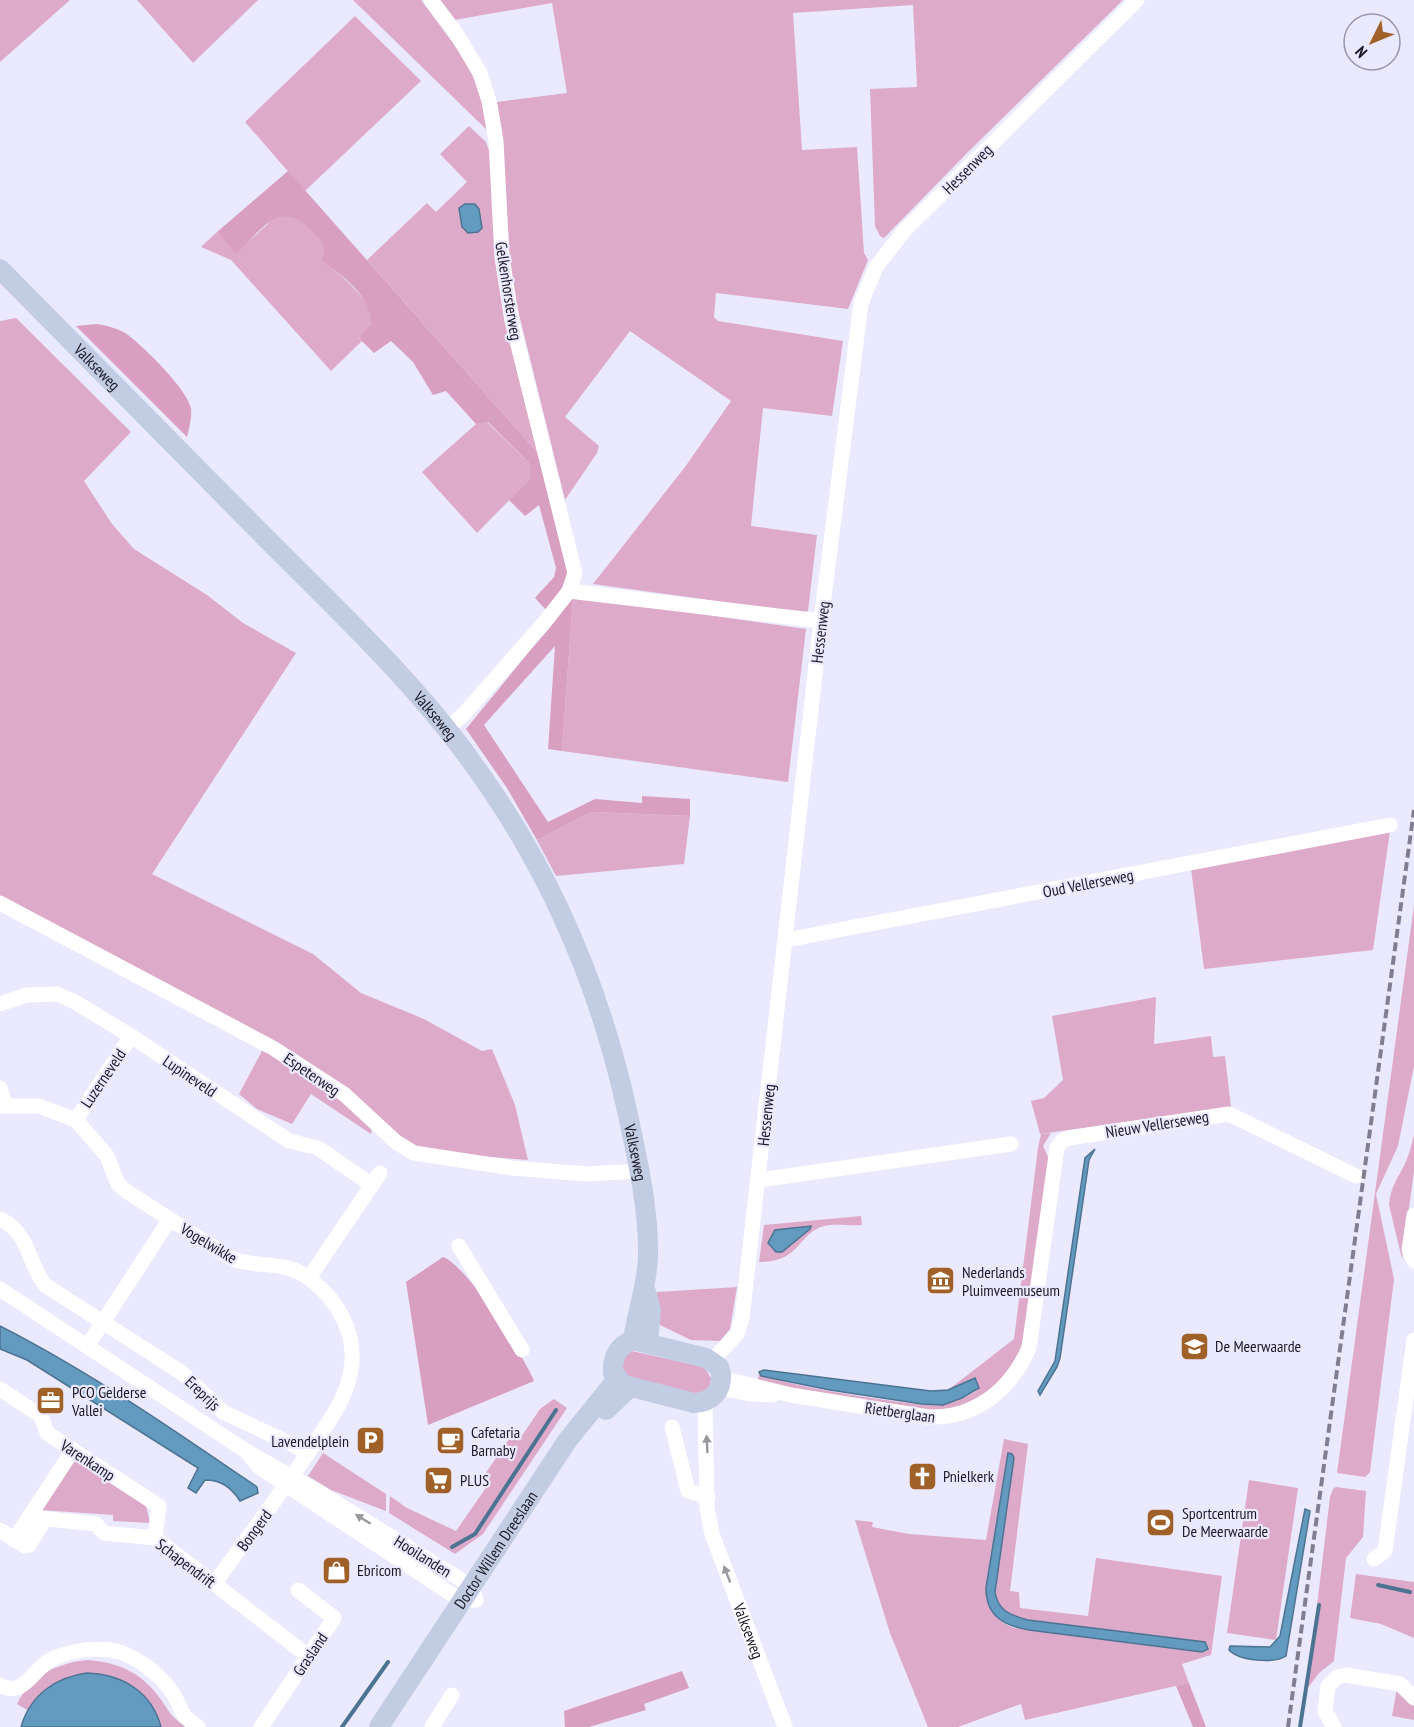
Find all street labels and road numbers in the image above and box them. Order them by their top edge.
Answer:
street label: Hessenweg [938,140,996,198]
street label: Gelkenhorsterweg [491,240,527,342]
street label: Valkseweg [69,339,125,395]
street label: Hessenweg [806,600,834,664]
street label: Valkseweg [409,686,462,744]
street label: Oud Vellerseweg [1041,864,1135,902]
street label: Luzerneveld [76,1045,130,1111]
street label: Espeterweg [280,1048,344,1100]
street label: Lupineveld [159,1051,221,1101]
street label: Hessenweg [753,1083,779,1147]
street label: Nieuw Vellerseweg [1104,1106,1210,1142]
street label: Valkseweg [620,1121,651,1183]
street label: Vogelwikke [176,1218,241,1268]
street label: Ereprijs [181,1371,225,1415]
street label: Rietberglaan [864,1397,936,1427]
street label: Varenkamp [56,1434,119,1485]
street label: Doctor Willem Dreeslaan [450,1487,541,1613]
street label: Bongerd [232,1505,276,1555]
street label: Hooilanden [391,1531,455,1581]
street label: Schapendrift [152,1534,220,1592]
street label: Valkseweg [729,1599,768,1661]
street label: Grasland [288,1628,332,1680]

